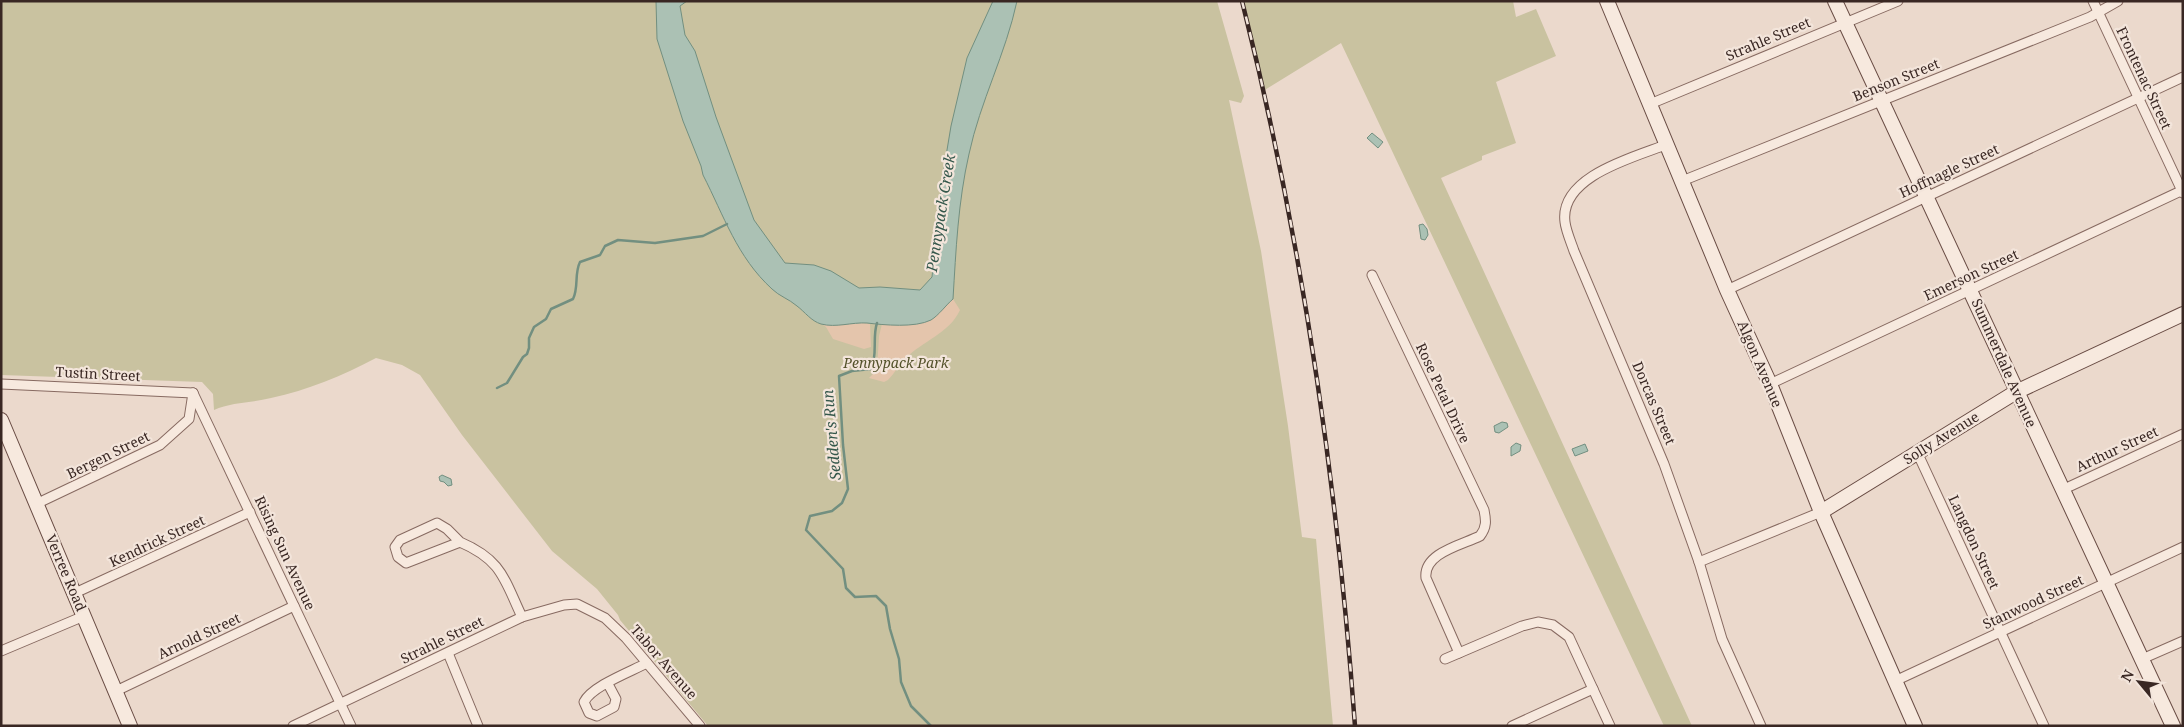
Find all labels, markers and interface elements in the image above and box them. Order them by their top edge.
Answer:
street label: Strahle Street [1723,12,1813,65]
street label: Frontenac Street [2112,24,2177,132]
street label: Benson Street [1850,54,1942,106]
street label: Hoffnagle Street [1896,139,2002,202]
water label: Pennypack Creek [921,152,959,274]
street label: Emerson Street [1920,244,2021,305]
street label: Summerdale Avenue [1968,295,2041,430]
street label: Algon Avenue [1734,318,1787,410]
street label: Rose Petal Drive [1412,340,1475,446]
park label: Pennypack Park [842,353,950,372]
street label: Dorcas Street [1628,358,1681,447]
street label: Tustin Street [55,362,141,385]
water label: Sedden's Run [817,389,845,481]
street label: Solly Avenue [1899,407,1982,468]
street label: Arthur Street [2073,421,2161,476]
street label: Bergen Street [63,426,152,483]
street label: Langdon Street [1944,492,2005,592]
street label: Rising Sun Avenue [251,493,320,613]
street label: Kendrick Street [106,510,208,571]
street label: Verree Road [42,532,91,614]
street label: Stanwood Street [1979,570,2086,633]
street label: Arnold Street [154,608,243,663]
street label: Strahle Street [397,611,487,668]
street label: Tabor Avenue [627,620,702,703]
north arrow [2114,657,2164,707]
text: N [2116,666,2138,685]

